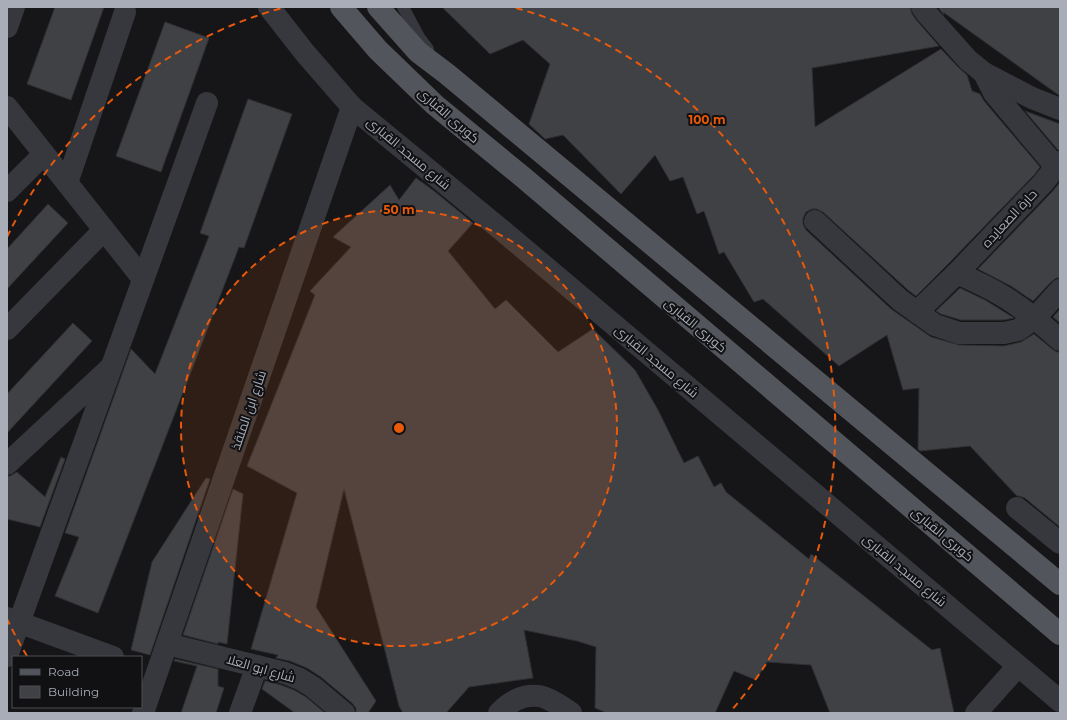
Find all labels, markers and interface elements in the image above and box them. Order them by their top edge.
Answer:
street label: كوبرى القبارى [415,84,483,146]
text: 100 m [689,112,725,127]
street label: شارع مسجد القبارى [363,113,454,193]
street label: حارة الصعايده [978,186,1040,250]
text: 50 m [383,202,415,217]
street label: كوبرى القبارى [662,294,730,356]
street label: شارع مسجد القبارى [611,321,702,401]
street label: شارع ابن المنقذ [227,368,270,452]
centre of rings [392,421,406,435]
street label: كوبرى القبارى [909,503,977,565]
street label: شارع مسجد القبارى [859,530,950,610]
street label: شارع ابو العلا [225,651,297,686]
legend [12,656,142,708]
text: Road [48,664,79,679]
text: Building [48,684,99,699]

